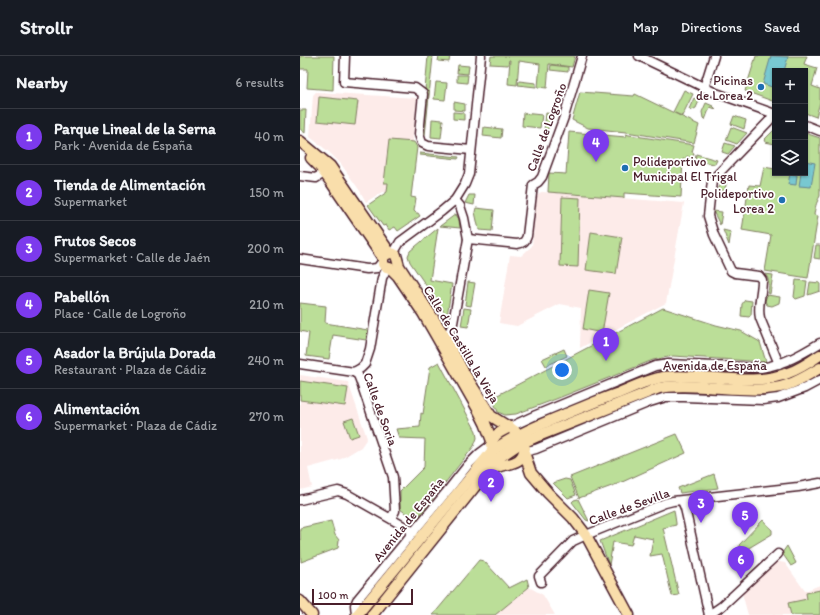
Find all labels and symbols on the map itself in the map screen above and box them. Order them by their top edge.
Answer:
place label: Picinas de Lorea 2 [696,73,753,103]
street label: Calle de Logroño [523,80,570,174]
marker: Picinas de Lorea 2 [756,82,766,92]
pin: 4 [583,129,609,162]
place label: Polideportivo Municipal El Trigal [633,154,737,184]
marker: Polideportivo Municipal El Trigal [620,163,630,173]
place label: Polideportivo Lorea 2 [701,186,774,216]
marker: Polideportivo Lorea 2 [777,195,787,205]
street label: Calle de Castilla la Vieja [420,283,503,406]
pin: 1 [593,328,619,361]
street label: Avenida de España [663,358,767,373]
your location [552,360,572,380]
street label: Calle de Soria [360,370,401,448]
pin: 2 [478,469,504,502]
street label: Avenida de España [370,474,447,564]
street label: Calle de Sevilla [587,485,672,528]
pin: 3 [688,490,714,523]
pin: 5 [732,502,758,535]
pin: 6 [728,546,754,579]
scale bar [312,587,413,606]

